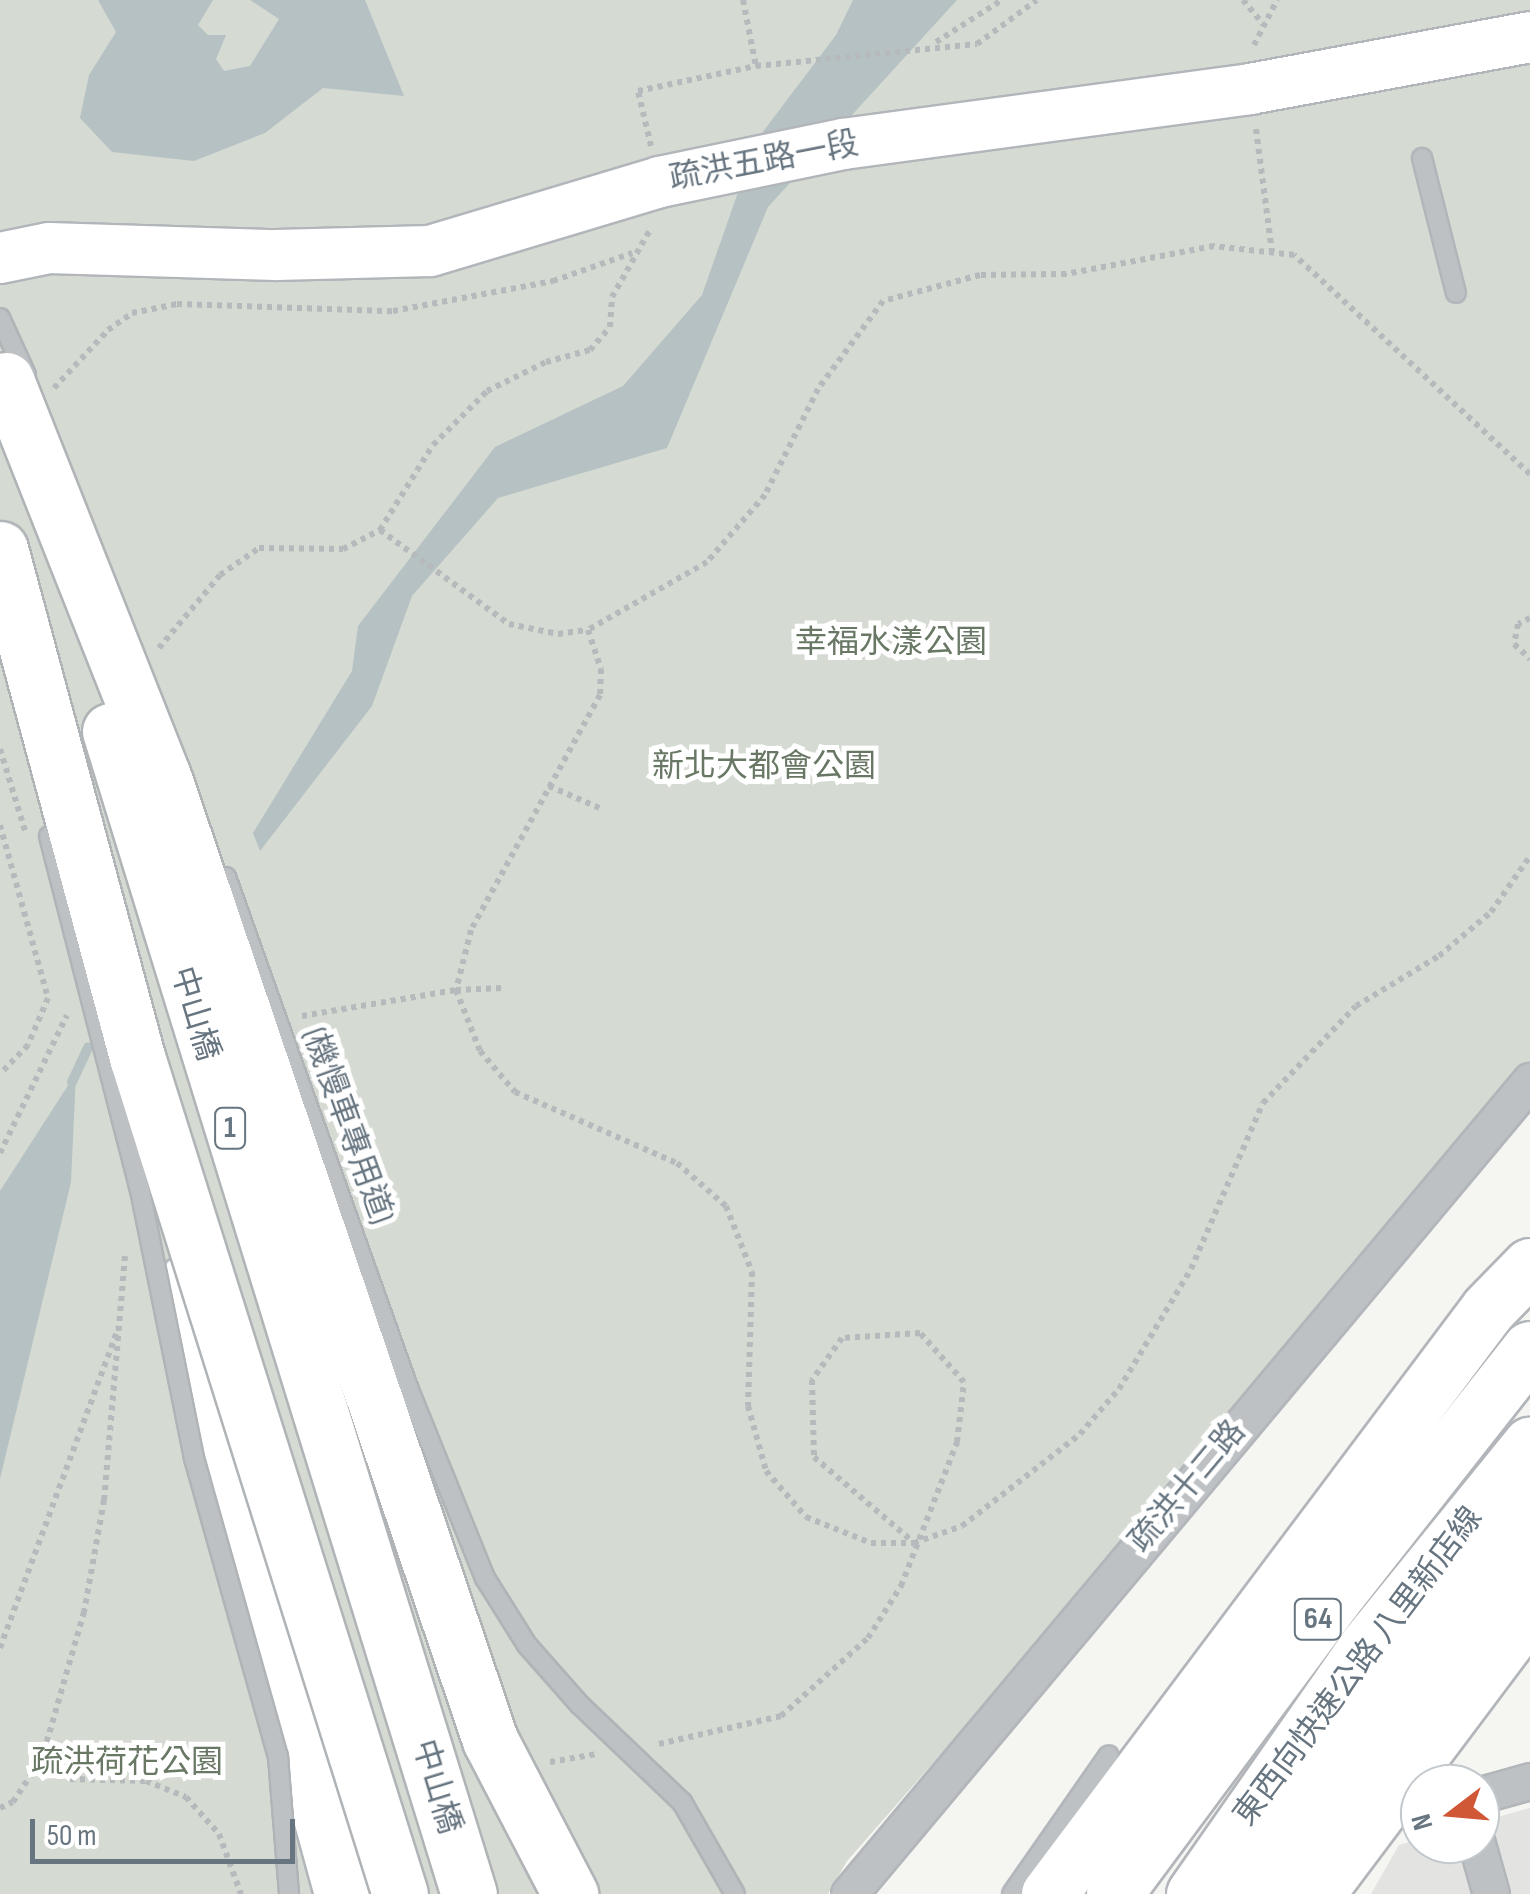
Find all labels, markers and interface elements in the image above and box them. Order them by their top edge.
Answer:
street label: 疏洪五路一段 [666,125,862,199]
park label: 幸福水漾公園 [795,624,987,662]
park label: 新北大都會公園 [652,748,876,786]
street label: 中山橋 [162,962,226,1066]
street label: (機慢車專用道) [294,1023,400,1229]
road number: 1 [212,1103,248,1153]
street label: 疏洪十二路 [1122,1413,1254,1561]
street label: 東西向快速公路 八里新店線 [1227,1500,1491,1834]
road number: 64 [1293,1594,1343,1644]
street label: 中山橋 [404,1735,468,1839]
park label: 疏洪荷花公園 [31,1744,223,1782]
north arrow [1400,1764,1500,1864]
scale bar [35,1799,300,1861]
text: N [1405,1810,1441,1834]
text: 50 m [47,1818,96,1854]

